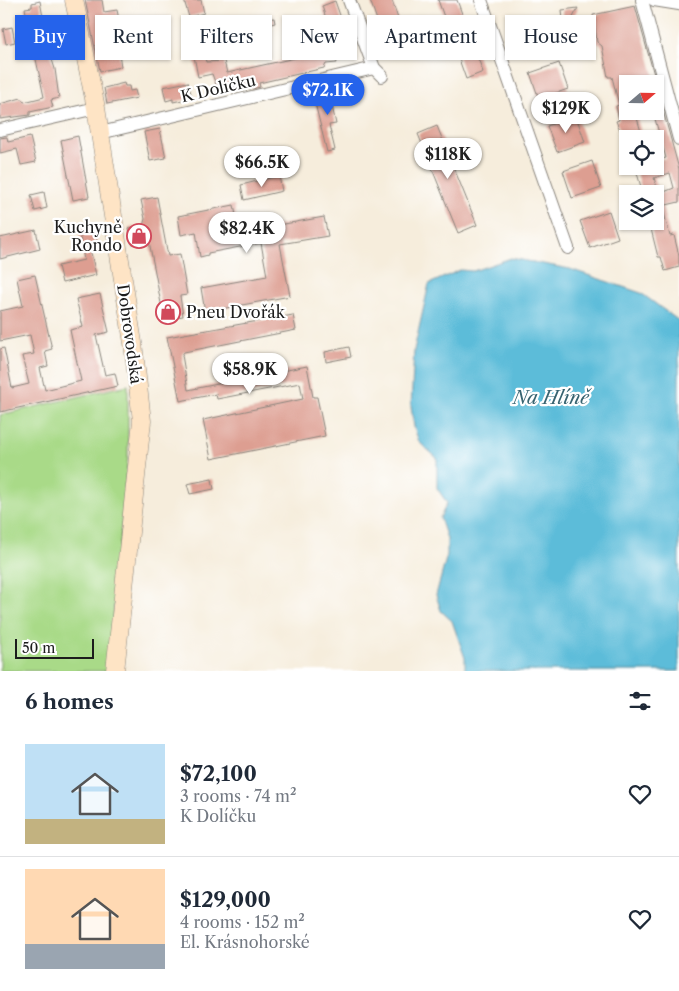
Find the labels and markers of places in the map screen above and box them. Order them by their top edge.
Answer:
pin: $72.1K [287,74,369,116]
pin: $129K [531,92,601,134]
pin: $118K [413,138,483,180]
pin: $66.5K [221,146,303,188]
pin: $82.4K [206,212,288,254]
place label: Kuchyně Rondo [54,217,122,255]
shop icon: Kuchyně Rondo [126,223,152,249]
shop icon: Pneu Dvořák [155,299,181,325]
place label: Pneu Dvořák [186,302,286,322]
pin: $58.9K [209,352,291,395]

